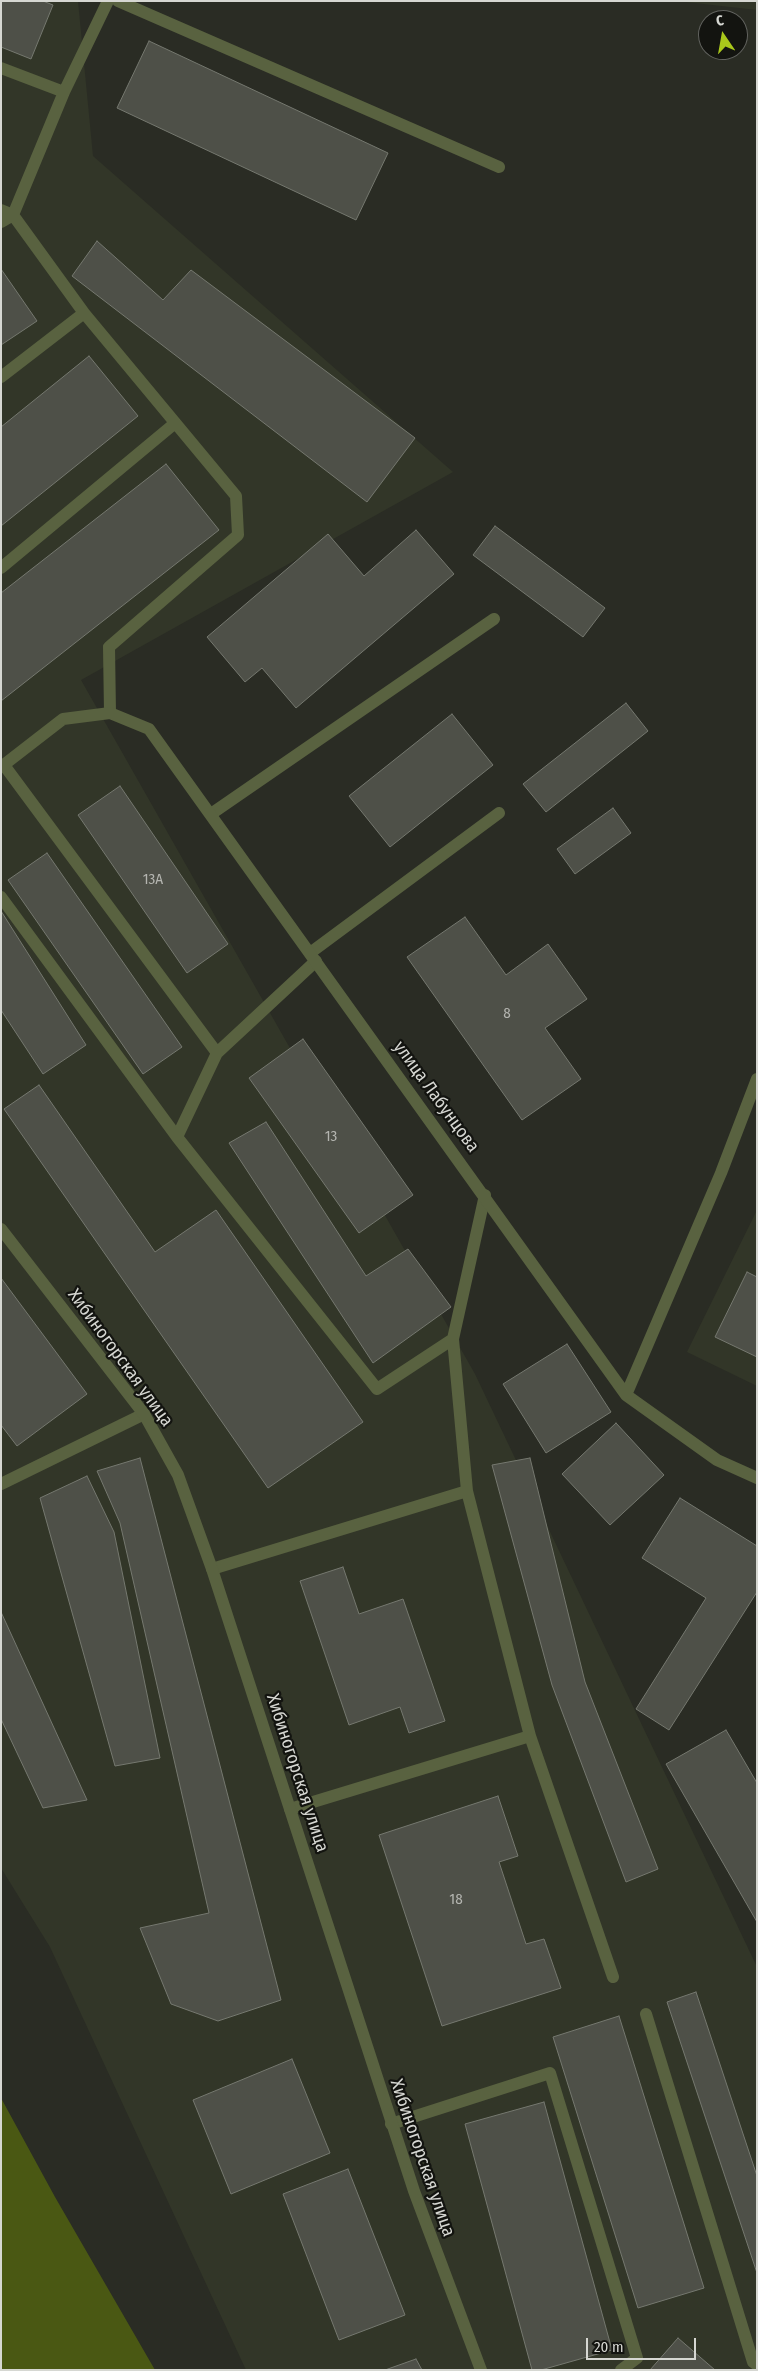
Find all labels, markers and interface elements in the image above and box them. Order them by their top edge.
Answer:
north arrow [698,10,748,60]
text: С [715,12,725,30]
house number: 13А [143,871,163,889]
house number: 8 [503,1005,511,1023]
street label: улица Лабунцова [388,1037,484,1157]
house number: 13 [325,1128,337,1146]
street label: Хибиногорская улица [63,1285,177,1431]
street label: Хибиногорская улица [261,1691,333,1855]
house number: 18 [449,1891,463,1909]
street label: Хибиногорская улица [385,2076,459,2240]
scale bar [588,2328,698,2360]
text: 20 m [594,2338,624,2356]

